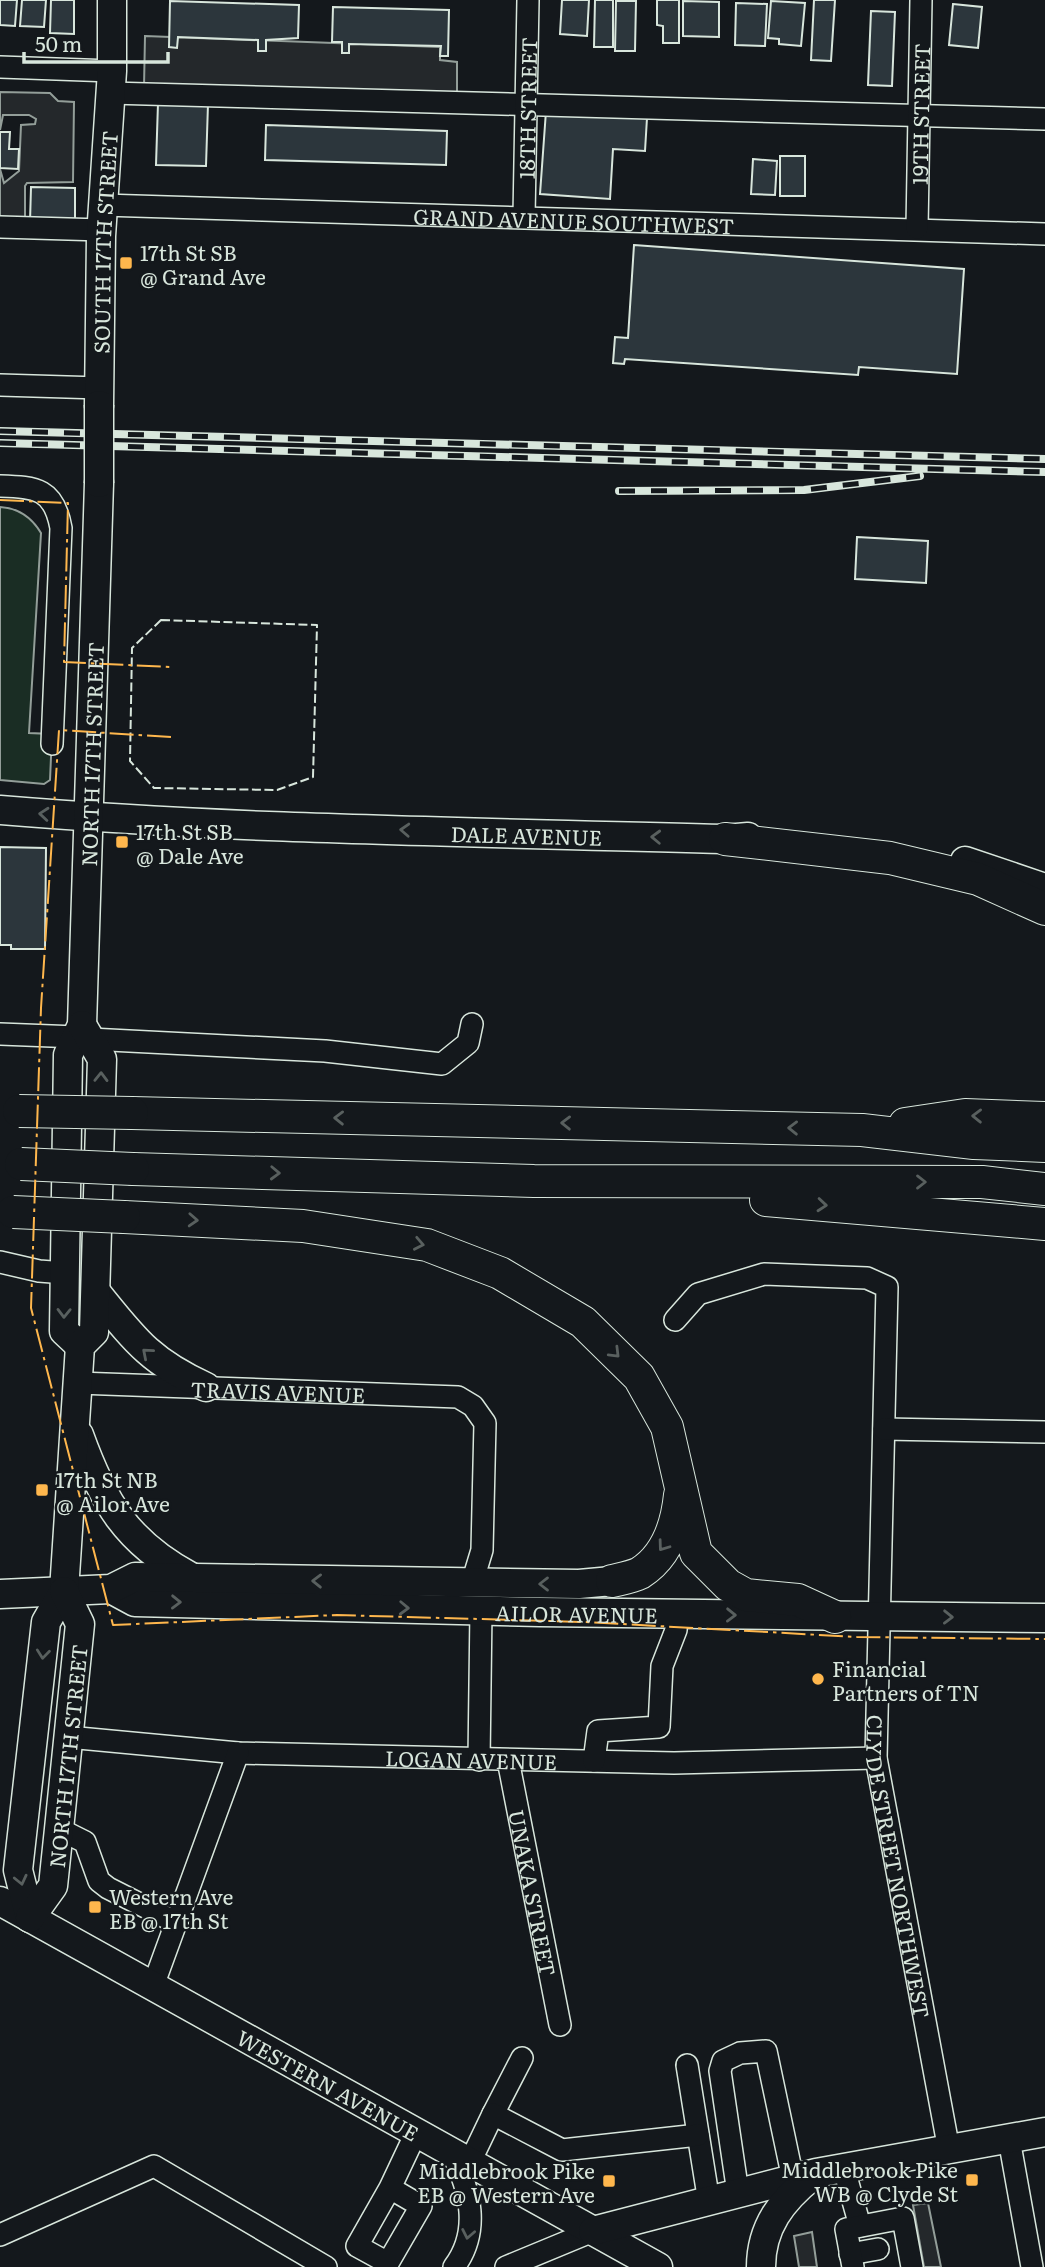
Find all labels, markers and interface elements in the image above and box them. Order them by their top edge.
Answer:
scale bar [24,21,168,65]
text: 50 m [35,27,82,58]
street label: 18TH STREET [509,37,543,179]
street label: 19TH STREET [902,43,936,185]
street label: SOUTH 17TH STREET [84,130,123,354]
street label: GRAND AVENUE SOUTHWEST [413,199,735,240]
place label: 17th St SB @ Grand Ave [140,236,266,291]
marker: 17th St SB @ Grand Ave [118,255,134,271]
street label: NORTH 17TH STREET [71,641,110,867]
one-way arrow [39,807,50,822]
place label: 17th St SB @ Dale Ave [136,815,244,870]
street label: DALE AVENUE [450,816,602,851]
one-way arrow [399,823,410,838]
one-way arrow [651,829,661,845]
marker: 17th St SB @ Dale Ave [114,834,130,850]
one-way arrow [94,1071,109,1082]
one-way arrow [971,1108,982,1123]
one-way arrow [333,1110,343,1126]
one-way arrow [560,1115,571,1131]
one-way arrow [788,1120,798,1136]
one-way arrow [270,1165,281,1181]
one-way arrow [916,1174,927,1190]
one-way arrow [817,1197,828,1212]
one-way arrow [187,1213,198,1228]
one-way arrow [413,1236,425,1251]
one-way arrow [57,1307,72,1318]
one-way arrow [606,1345,619,1358]
one-way arrow [143,1349,156,1361]
street label: TRAVIS AVENUE [190,1372,366,1409]
place label: 17th St NB @ Ailor Ave [56,1463,170,1518]
marker: 17th St NB @ Ailor Ave [34,1482,50,1498]
one-way arrow [659,1539,671,1551]
one-way arrow [311,1574,322,1589]
one-way arrow [539,1576,549,1592]
one-way arrow [172,1594,182,1610]
street label: AILOR AVENUE [495,1595,658,1629]
one-way arrow [398,1600,409,1615]
one-way arrow [726,1607,737,1623]
one-way arrow [943,1609,954,1625]
street label: NORTH 17TH STREET [40,1643,93,1869]
one-way arrow [36,1649,51,1660]
place label: Financial Partners of TN [832,1652,979,1707]
marker: Financial Partners of TN [810,1671,826,1687]
street label: CLYDE STREET NORTHWEST [860,1714,940,2020]
street label: LOGAN AVENUE [385,1741,558,1776]
street label: UNAKA STREET [503,1807,565,1978]
one-way arrow [12,1874,27,1886]
place label: Western Ave EB @ 17th St [109,1880,233,1935]
marker: Western Ave EB @ 17th St [87,1899,103,1915]
street label: WESTERN AVENUE [232,2021,425,2147]
place label: Middlebrook Pike WB @ Clyde St [781,2153,959,2208]
place label: Middlebrook Pike EB @ Western Ave [417,2154,595,2209]
marker: Middlebrook Pike WB @ Clyde St [964,2172,980,2188]
marker: Middlebrook Pike EB @ Western Ave [601,2173,617,2189]
one-way arrow [462,2228,477,2240]

